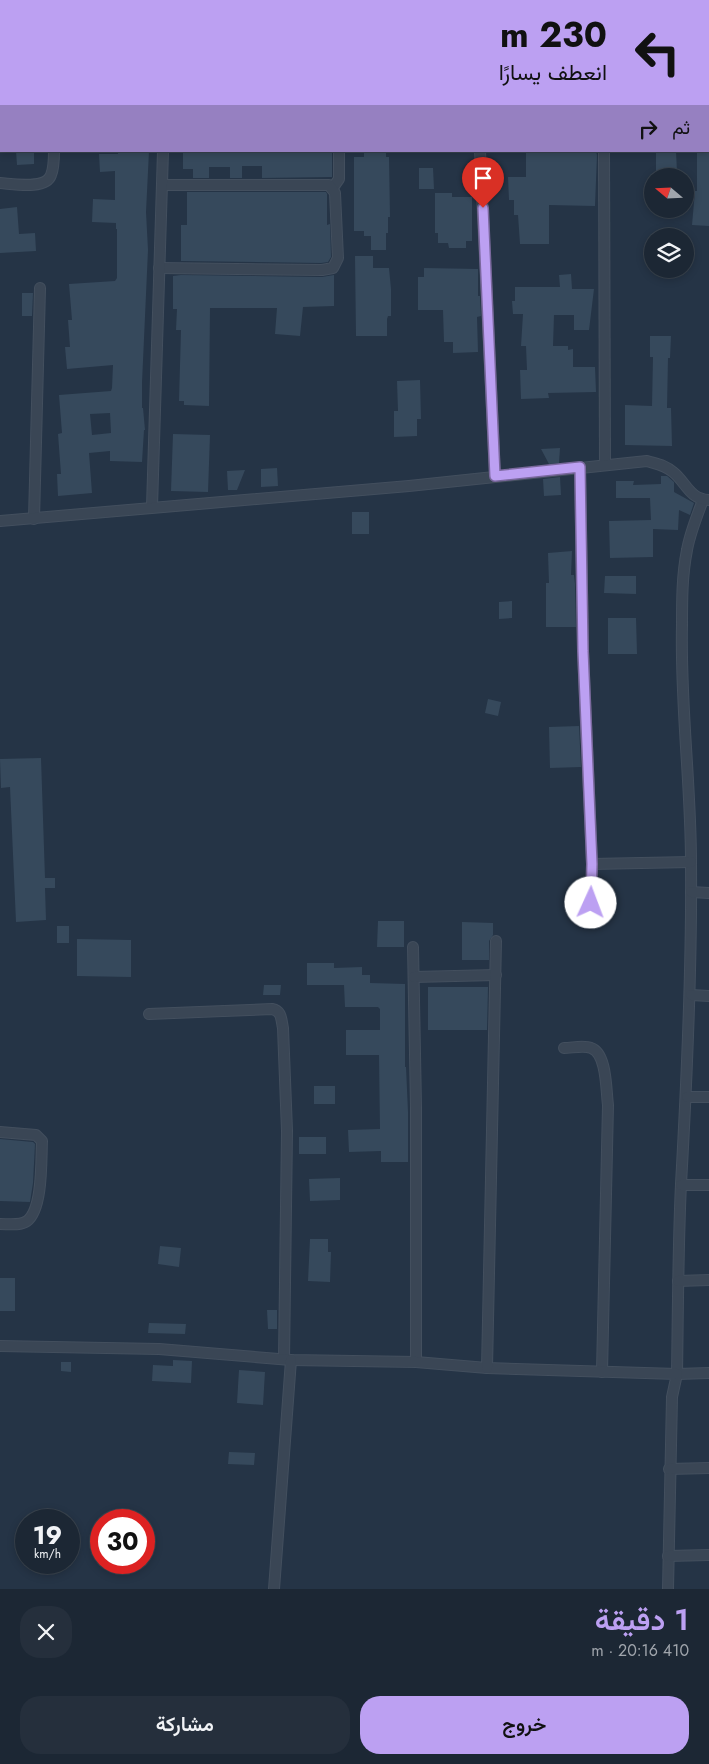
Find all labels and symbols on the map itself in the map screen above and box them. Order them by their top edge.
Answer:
pin [462,157,504,208]
north arrow [644,168,694,218]
position arrow [564,876,616,928]
speed limit sign: 30 [90,1509,155,1574]

